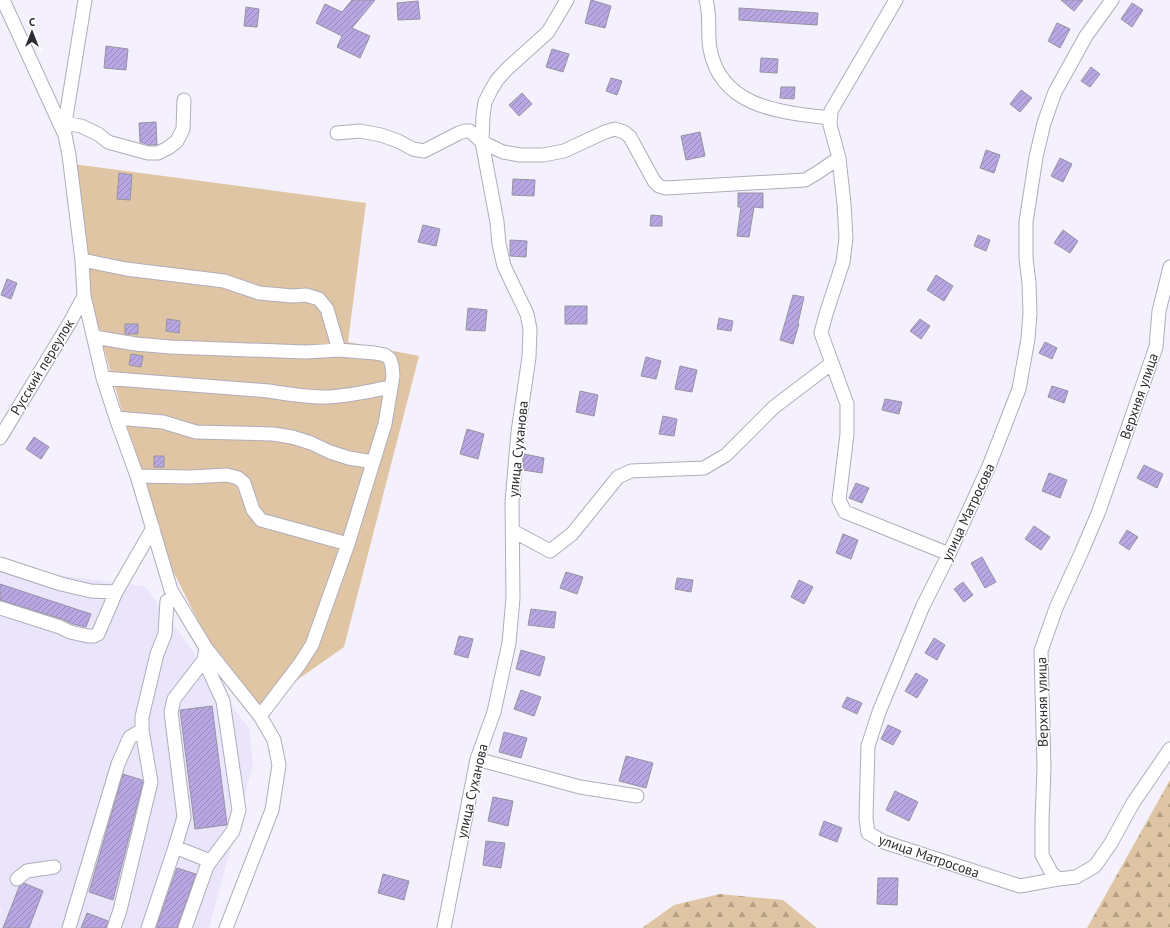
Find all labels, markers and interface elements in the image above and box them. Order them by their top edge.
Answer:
north arrow [12,12,52,52]
text: С [29,15,35,29]
street label: Русский переулок [6,315,78,418]
street label: Верхняя улица [1116,350,1162,441]
street label: улица Суханова [504,400,532,498]
street label: улица Матросова [938,460,998,564]
street label: Верхняя улица [1032,657,1052,747]
street label: улица Суханова [452,742,492,840]
street label: улица Матросова [876,830,982,882]

